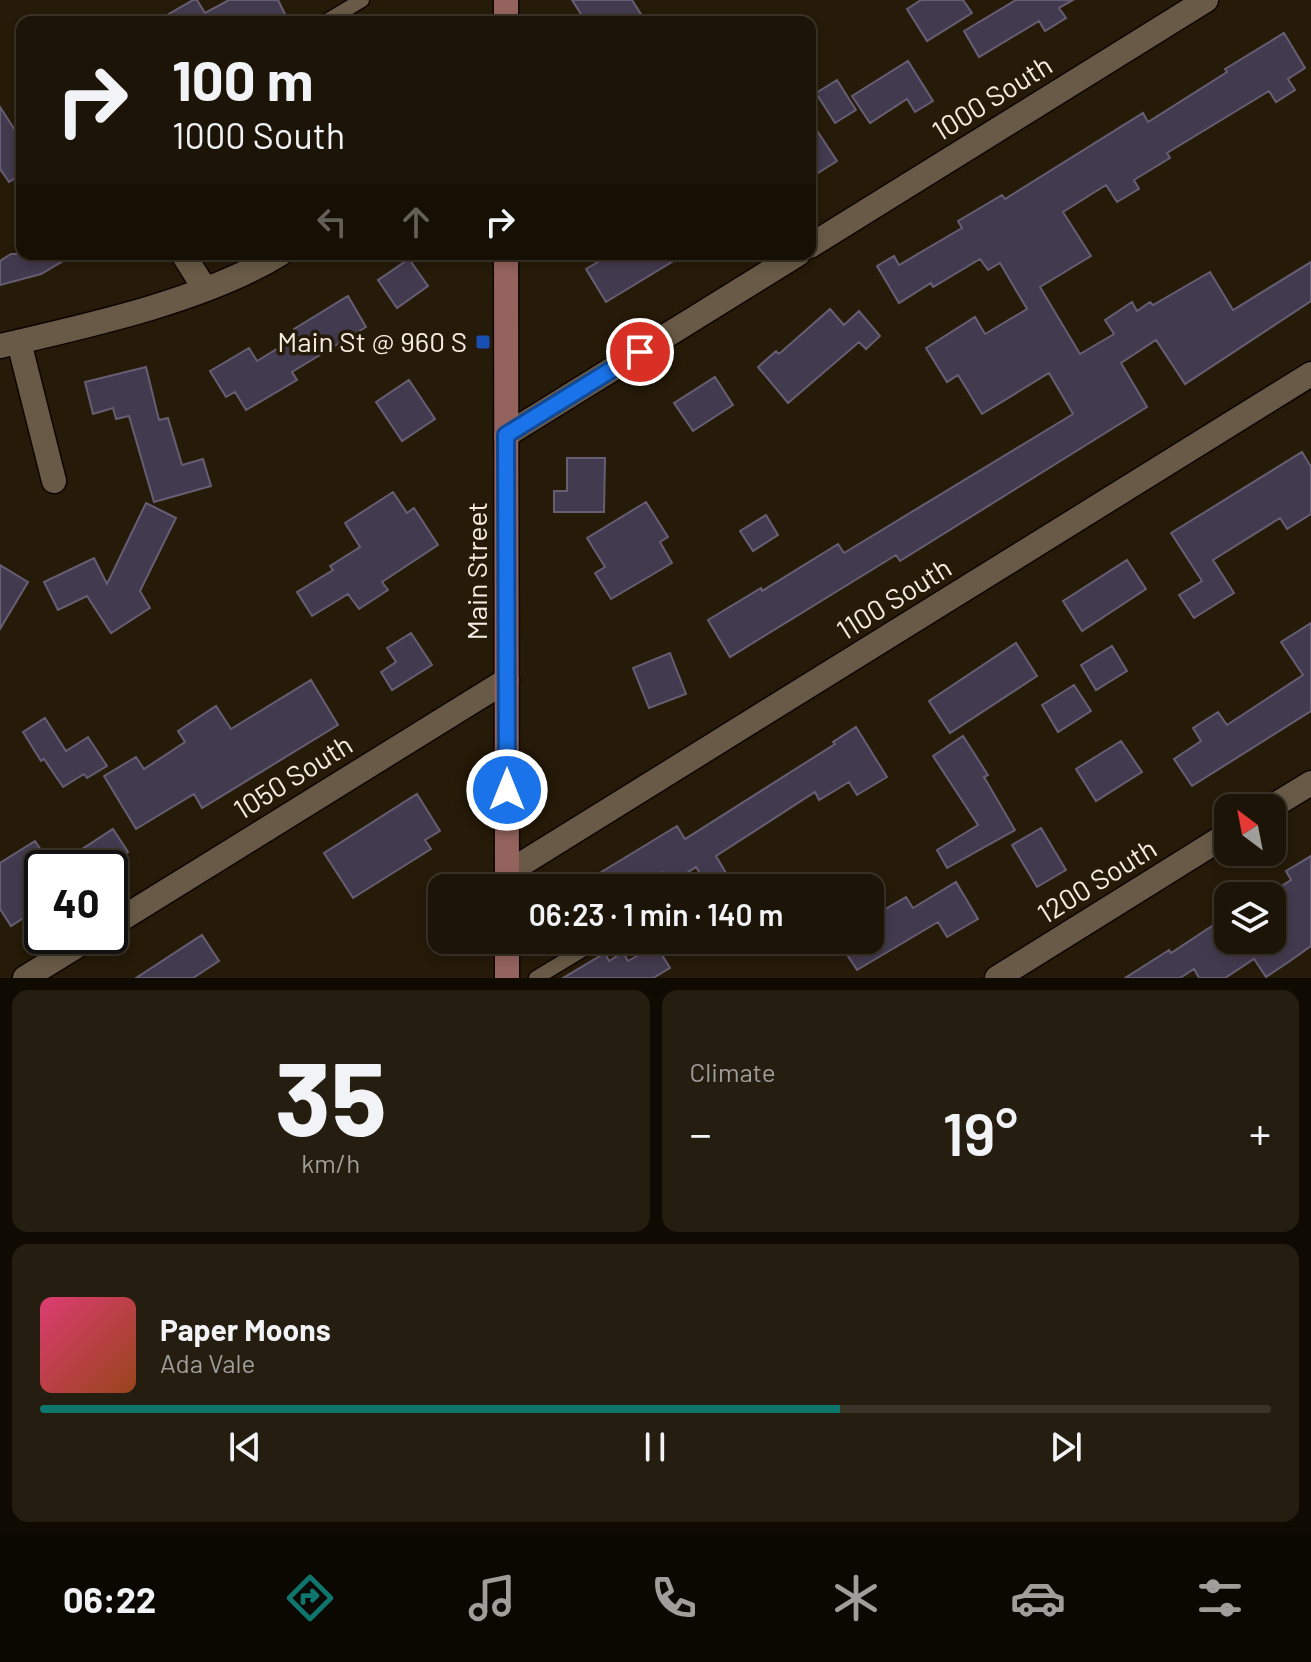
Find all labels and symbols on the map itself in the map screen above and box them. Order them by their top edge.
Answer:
street label: 1000 South [925,47,1058,147]
pin [606,318,674,386]
place label: Main St @ 960 S [277,324,467,358]
marker: Main St @ 960 S [474,333,492,351]
street label: Main Street [459,502,493,640]
street label: 1100 South [830,550,957,647]
street label: 1050 South [227,726,358,826]
position arrow [465,748,549,832]
north arrow [1214,794,1286,866]
street label: 1200 South [1031,830,1162,930]
speed limit sign: 40 [24,850,128,954]

